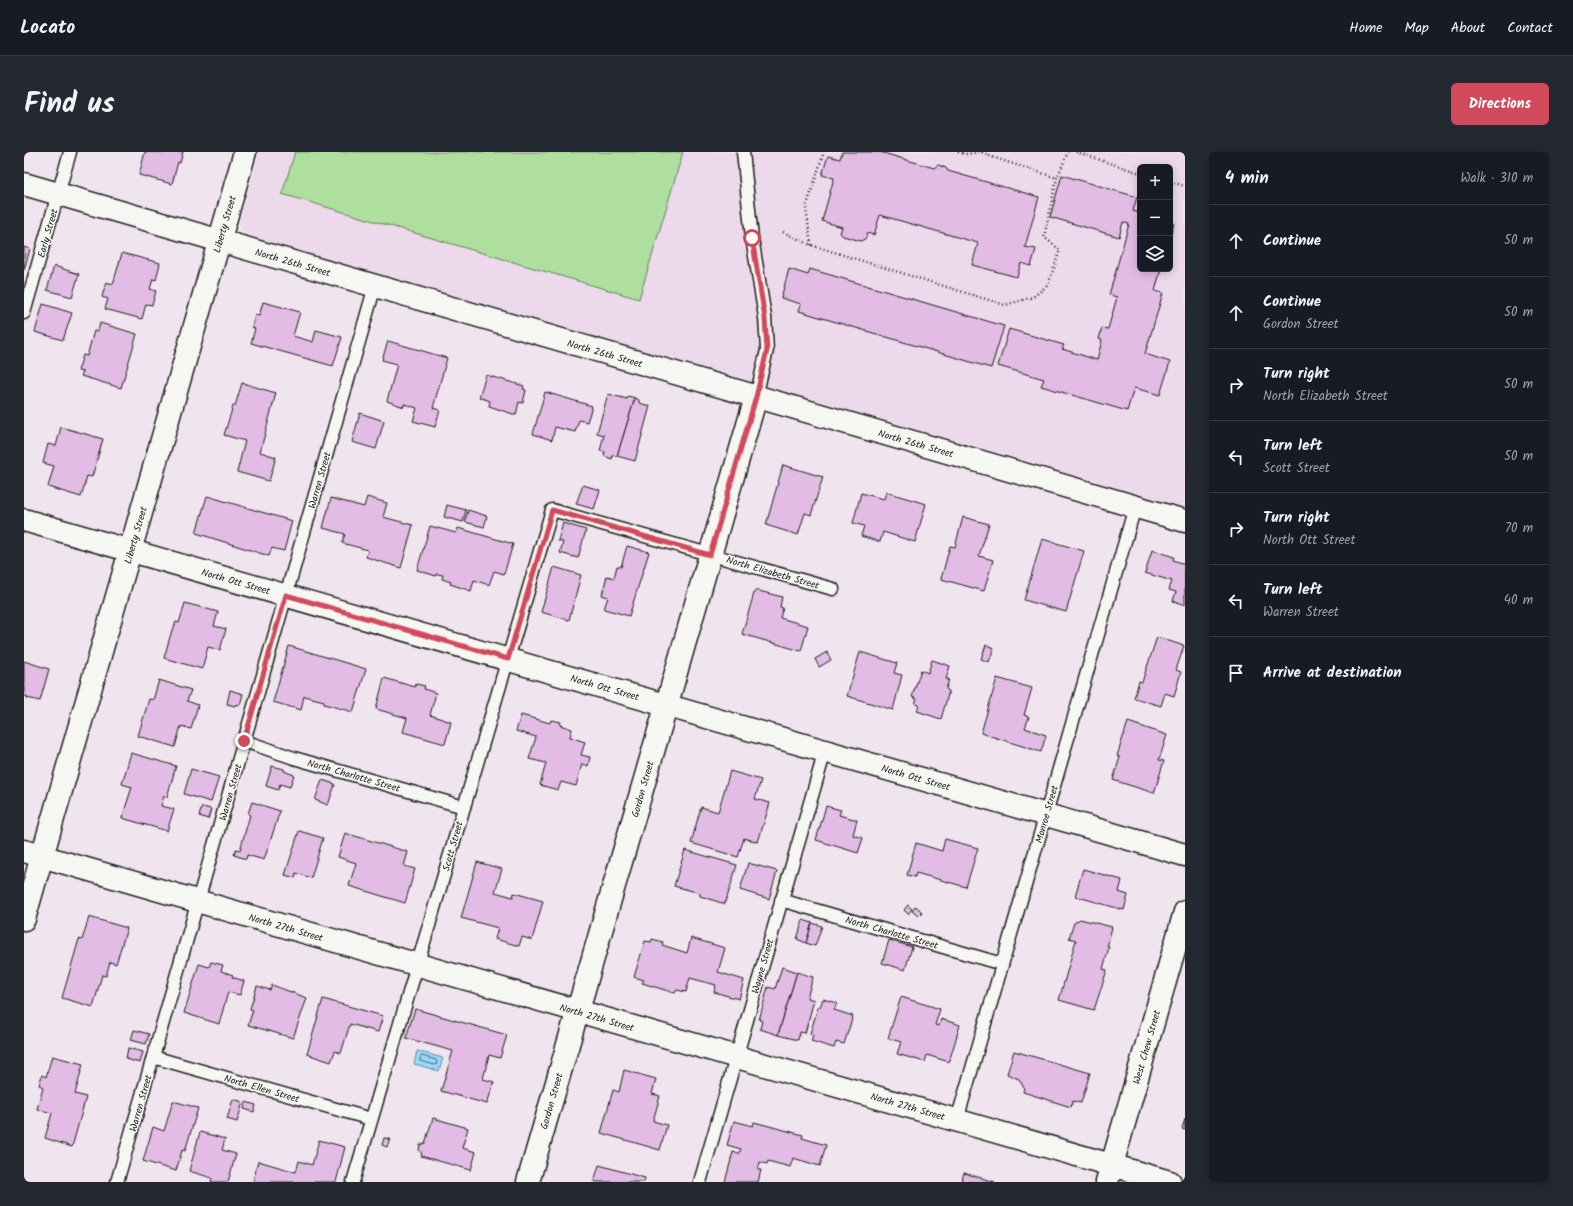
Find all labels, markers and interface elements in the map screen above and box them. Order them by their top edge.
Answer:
text: Locato [20,13,75,43]
text: Home [1349,17,1383,39]
text: Map [1405,17,1429,39]
text: About [1451,17,1485,39]
text: Contact [1507,17,1553,39]
text: Find us [24,82,115,127]
button: Directions [1451,83,1549,125]
map controls [1137,164,1173,272]
button: + [1137,164,1173,200]
text: 4 min [1225,165,1269,192]
text: Walk · 310 m [1460,168,1533,189]
street label: Liberty Street [209,194,241,255]
button: − [1137,200,1173,236]
street label: Early Street [33,207,63,260]
route start [743,229,761,247]
text: Continue [1263,229,1321,253]
icon: ahead [1225,230,1247,252]
text: 50 m [1504,230,1533,251]
button: layers [1137,236,1173,272]
street label: North 26th Street [253,245,332,281]
text: Continue [1263,290,1321,314]
icon: ahead [1225,302,1247,324]
text: 50 m [1504,302,1533,323]
text: Gordon Street [1263,314,1339,335]
street label: North 26th Street [565,336,644,372]
text: Turn right [1263,362,1330,386]
icon: right [1225,374,1247,396]
text: 50 m [1504,374,1533,395]
text: North Elizabeth Street [1263,386,1388,407]
street label: North 26th Street [876,426,955,462]
text: Turn left [1263,434,1323,458]
icon: left [1225,446,1247,468]
text: 50 m [1504,446,1533,467]
street label: Warren Street [304,450,336,511]
text: Scott Street [1263,458,1330,479]
street label: Liberty Street [120,505,152,566]
text: Turn right [1263,506,1330,530]
icon: right [1225,518,1247,540]
text: 70 m [1505,518,1533,539]
text: North Ott Street [1263,530,1355,551]
street label: North Elizabeth Street [724,552,821,594]
street label: North Ott Street [199,564,272,599]
text: Turn left [1263,578,1323,602]
icon: left [1225,590,1247,612]
text: 40 m [1504,590,1533,611]
text: Warren Street [1263,602,1339,623]
text: Arrive at destination [1263,661,1402,685]
icon: arrive [1225,662,1247,684]
street label: North Ott Street [568,670,641,705]
route end [235,732,253,750]
street label: North Charlotte Street [305,755,402,797]
street label: Gordon Street [627,759,659,819]
street label: North Ott Street [879,760,952,795]
street label: Warren Street [215,762,247,823]
street label: Monroe Street [1031,783,1063,845]
street label: Scott Street [438,819,468,873]
street label: North 27th Street [247,910,325,946]
street label: North Charlotte Street [843,912,940,954]
street label: Wayne Street [747,937,778,996]
street label: North 27th Street [558,1000,636,1036]
street label: West Chew Street [1129,1008,1165,1086]
street label: North Ellen Street [222,1071,301,1107]
street label: Gordon Street [536,1071,568,1131]
street label: Warren Street [125,1073,157,1134]
street label: North 27th Street [869,1089,947,1125]

